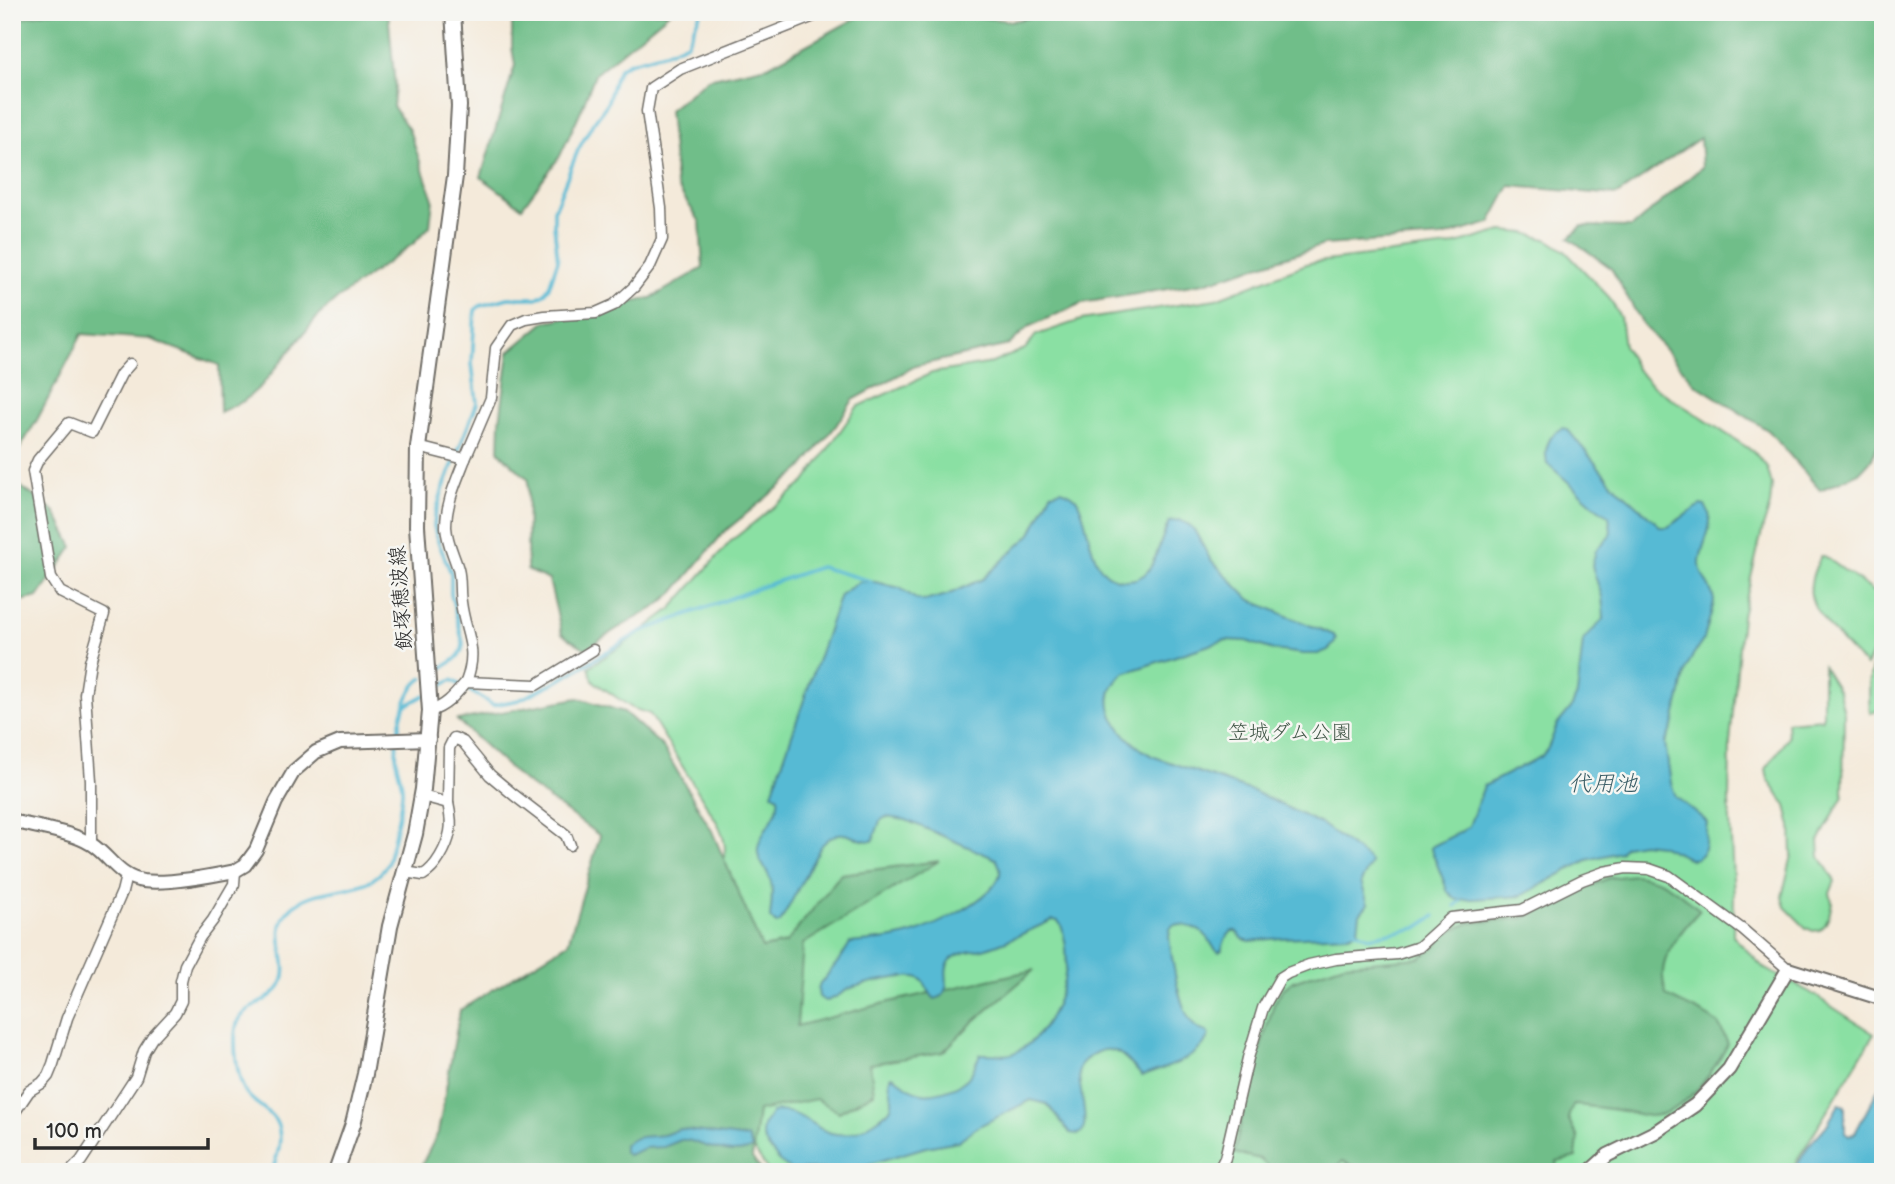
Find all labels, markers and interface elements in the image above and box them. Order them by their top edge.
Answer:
street label: 飯塚穂波線 [385,545,417,651]
park label: 笠城ダム公園 [1228,720,1352,745]
water label: 代用池 [1569,770,1639,798]
scale bar [35,1107,208,1151]
text: 100 m [46,1119,102,1144]

